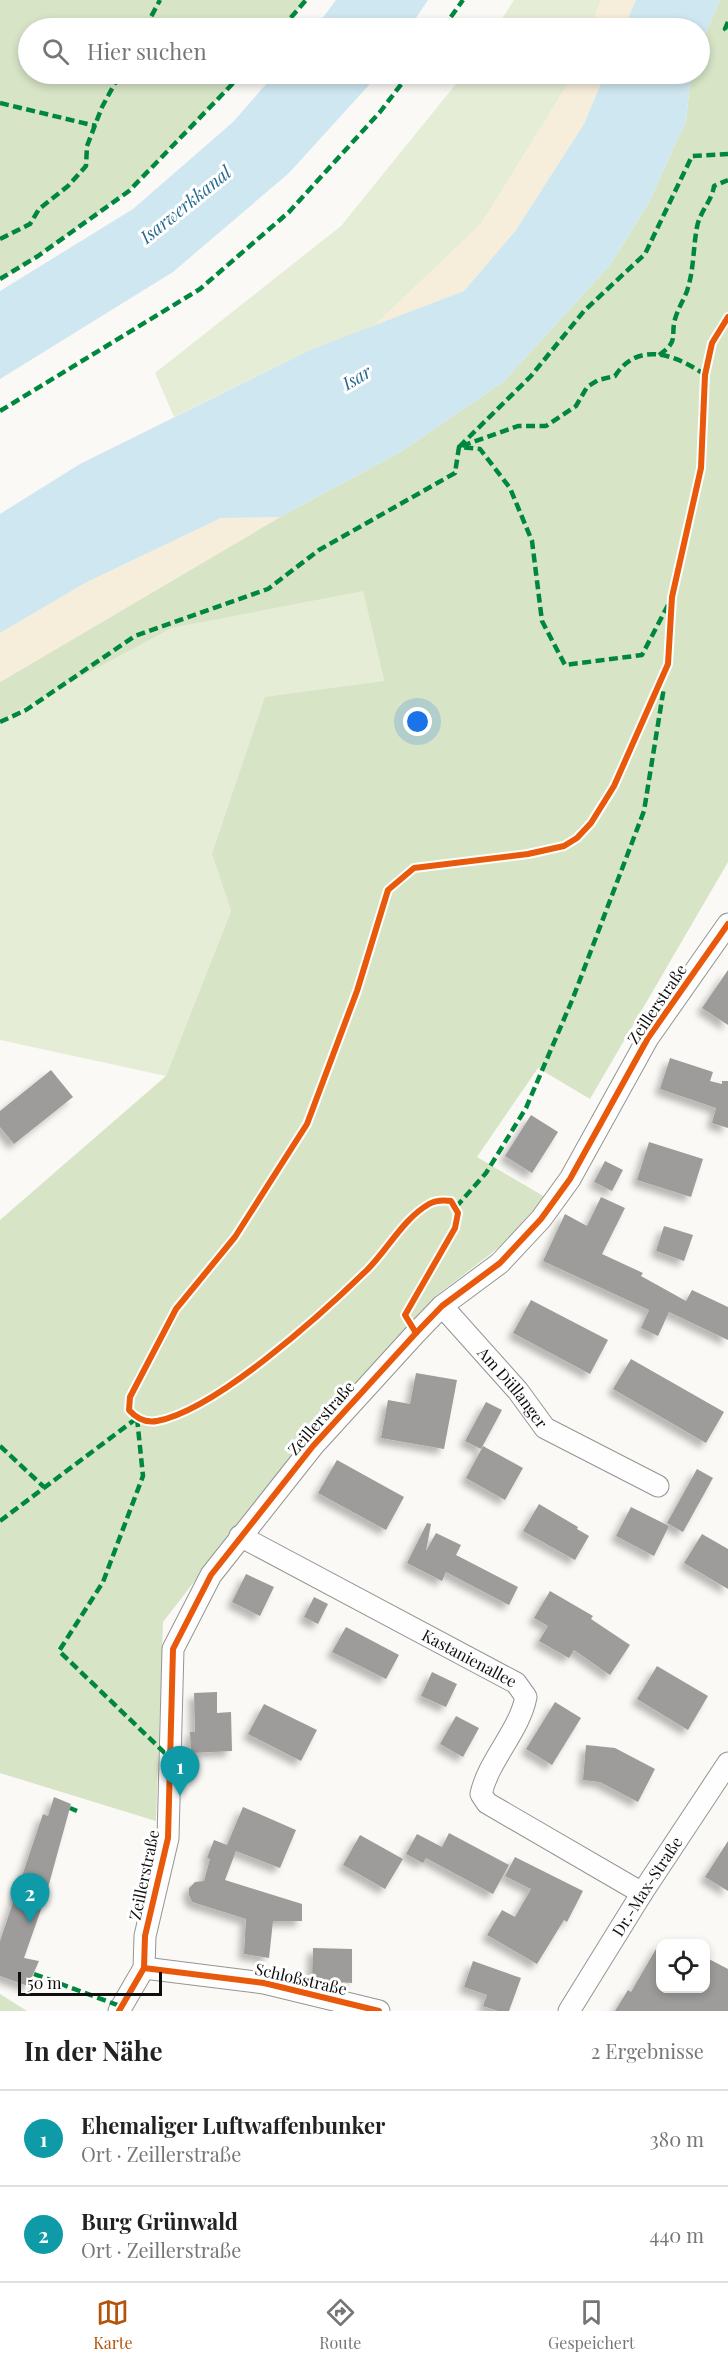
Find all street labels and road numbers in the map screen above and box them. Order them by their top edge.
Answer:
street label: Zeillerstraße [622,960,691,1048]
street label: Am Düllanger [473,1341,553,1432]
street label: Zeillerstraße [283,1376,359,1459]
street label: Kastanienallee [419,1624,521,1692]
street label: Zeillerstraße [124,1828,163,1922]
street label: Dr.-Max-Straße [607,1832,686,1940]
street label: Schloßstraße [253,1958,349,1999]

